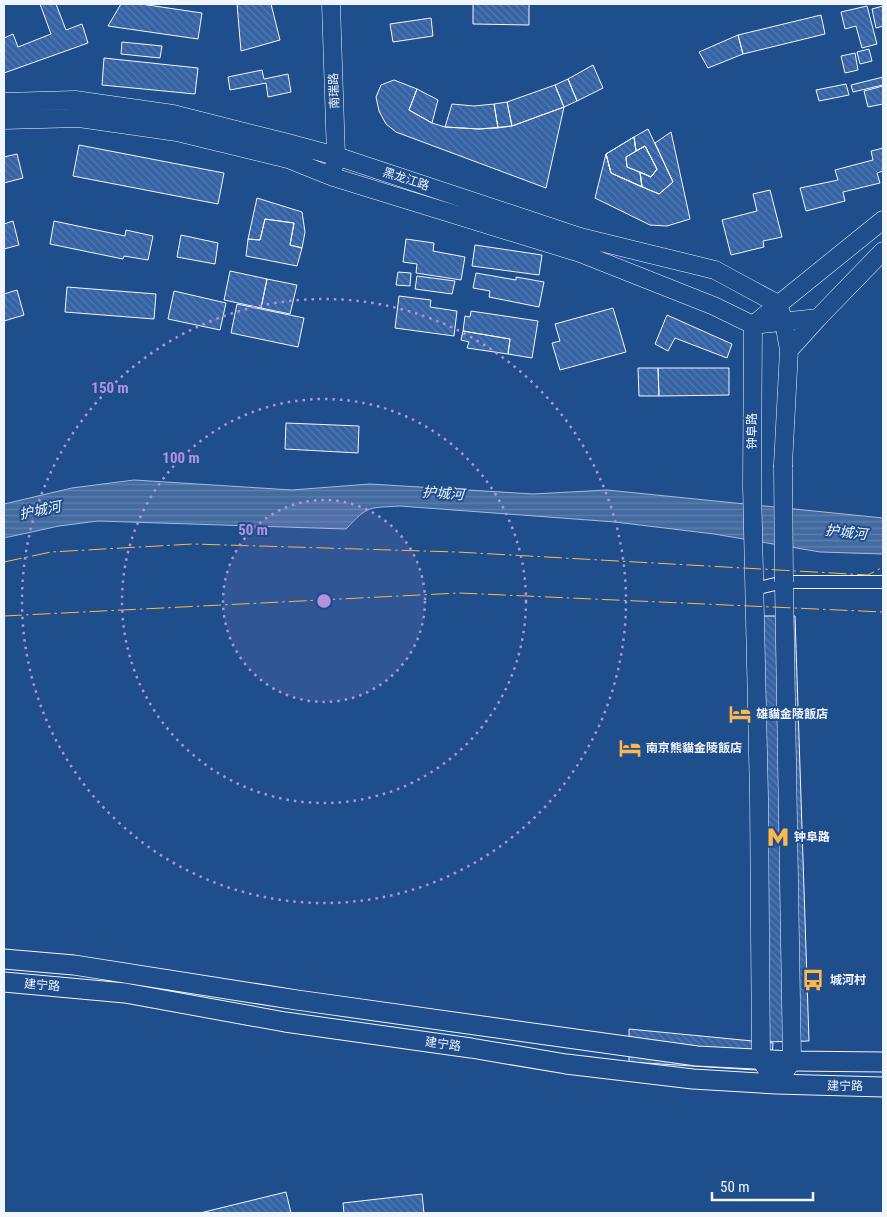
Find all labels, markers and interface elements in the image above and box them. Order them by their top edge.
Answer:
street label: 南瑞路 [326,73,342,109]
street label: 黑龙江路 [381,165,431,193]
text: 150 m [91,379,129,397]
street label: 钟阜路 [745,413,759,449]
text: 100 m [162,449,200,467]
water label: 护城河 [421,484,467,503]
water label: 护城河 [18,498,65,522]
text: 50 m [238,521,268,539]
water label: 护城河 [824,522,871,542]
centre of rings [315,592,333,610]
hotel icon: 雄貓金陵飯店 [727,701,753,727]
place label: 雄貓金陵飯店 [756,707,828,721]
hotel icon: 南京熊貓金陵飯店 [617,735,643,761]
place label: 南京熊貓金陵飯店 [646,741,742,755]
metro station icon: 钟阜路 [765,824,791,850]
place label: 钟阜路 [794,830,830,844]
bus stop icon: 城河村 [800,967,826,993]
place label: 城河村 [830,973,866,987]
street label: 建宁路 [23,976,61,994]
street label: 建宁路 [424,1035,462,1053]
street label: 建宁路 [827,1079,863,1093]
scale bar [712,1170,813,1202]
text: 50 m [720,1178,750,1196]

